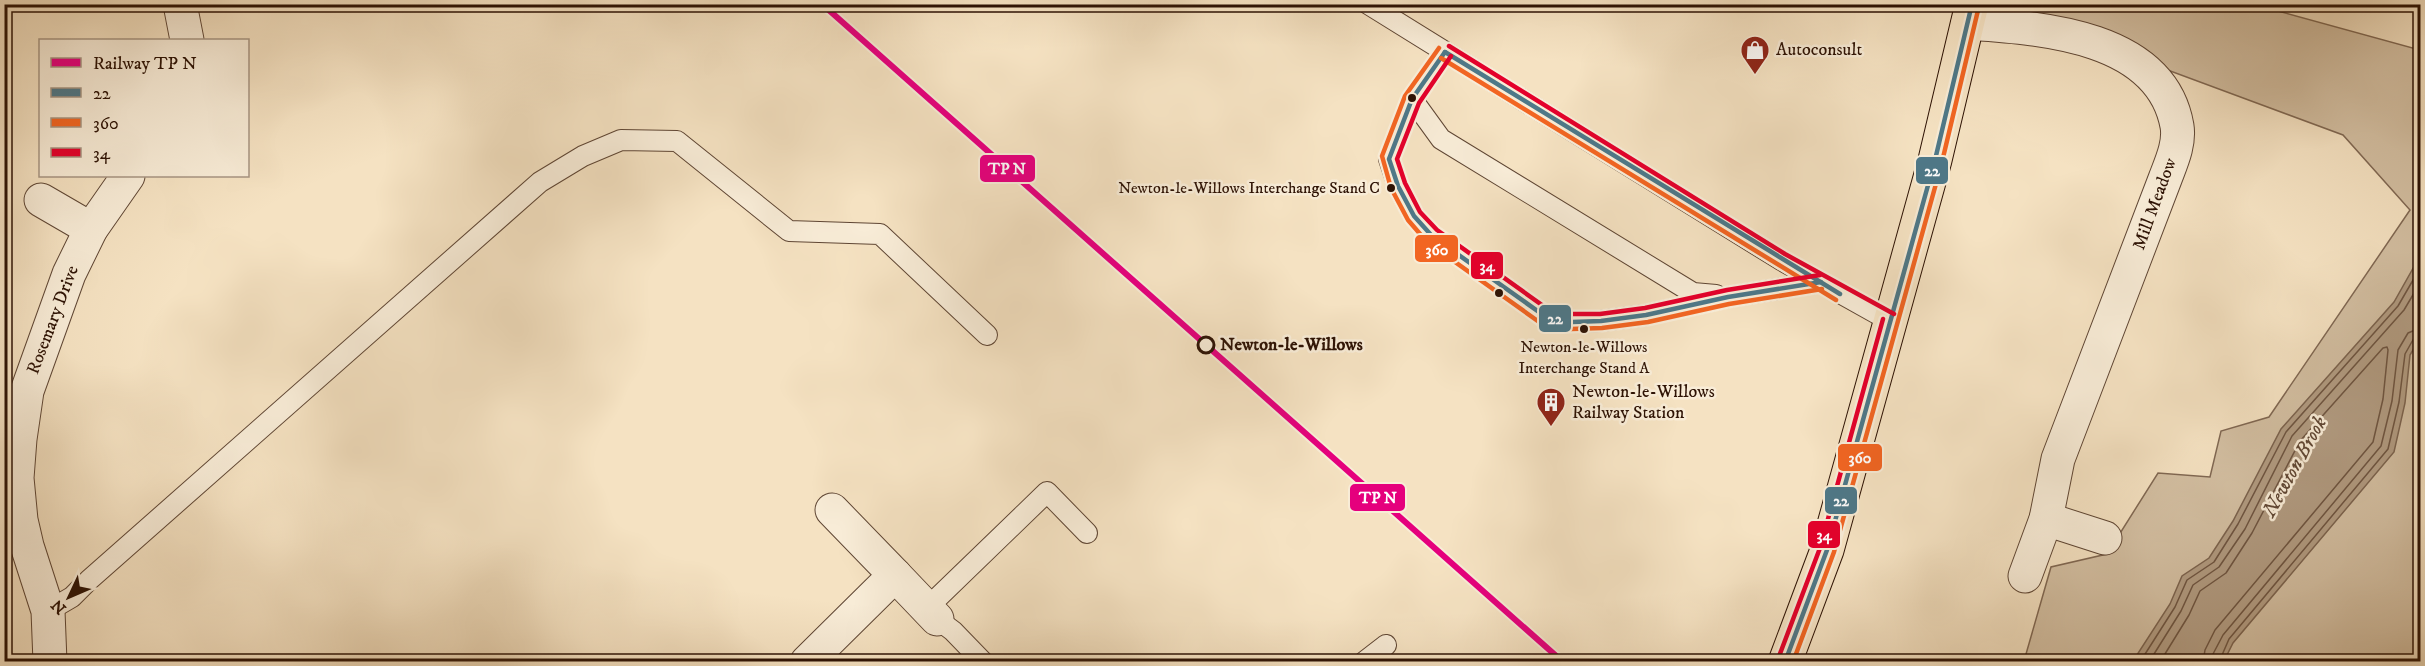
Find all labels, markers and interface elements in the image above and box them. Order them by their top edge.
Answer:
shop icon: Autoconsult [1739,34,1771,76]
legend [39,39,249,177]
place label: Autoconsult [1776,39,1863,61]
text: Railway TP N [93,53,197,75]
text: 22 [93,83,111,105]
unlabelled marker [1406,92,1418,104]
text: 360 [93,113,119,135]
text: 34 [93,143,111,165]
line badge: TP N [979,154,1036,183]
street label: Mill Meadow [2128,155,2182,253]
line badge: 22 [1915,156,1949,185]
text: TP N [987,159,1026,179]
text: 22 [1924,161,1941,181]
place label: Newton-le-Willows Interchange Stand C [1118,178,1380,198]
marker: Newton-le-Willows Interchange Stand C [1385,182,1397,194]
line badge: 360 [1414,234,1459,263]
text: 360 [1426,240,1449,260]
line badge: 34 [1470,251,1504,280]
text: 34 [1479,256,1495,276]
street label: Rosemary Drive [22,263,84,377]
unlabelled marker [1493,287,1505,299]
line badge: 22 [1538,304,1572,333]
text: 22 [1547,309,1564,329]
marker: Newton-le-Willows Interchange Stand A [1578,323,1590,335]
place label: Newton-le-Willows [1220,334,1363,356]
marker: Newton-le-Willows [1197,336,1215,354]
place label: Newton-le-Willows Interchange Stand A [1518,337,1650,378]
place label: Newton-le-Willows Railway Station [1572,381,1715,424]
building icon: Newton-le-Willows Railway Station [1535,386,1567,428]
water label: Newton Brook [2257,412,2333,522]
line badge: 360 [1837,443,1883,472]
text: 360 [1849,448,1872,468]
line badge: TP N [1349,483,1406,512]
line badge: 22 [1824,486,1858,515]
text: TP N [1358,488,1397,508]
text: 22 [1833,491,1850,511]
line badge: 34 [1807,520,1841,549]
text: 34 [1816,525,1832,545]
north arrow [39,567,99,627]
text: N [47,595,71,618]

